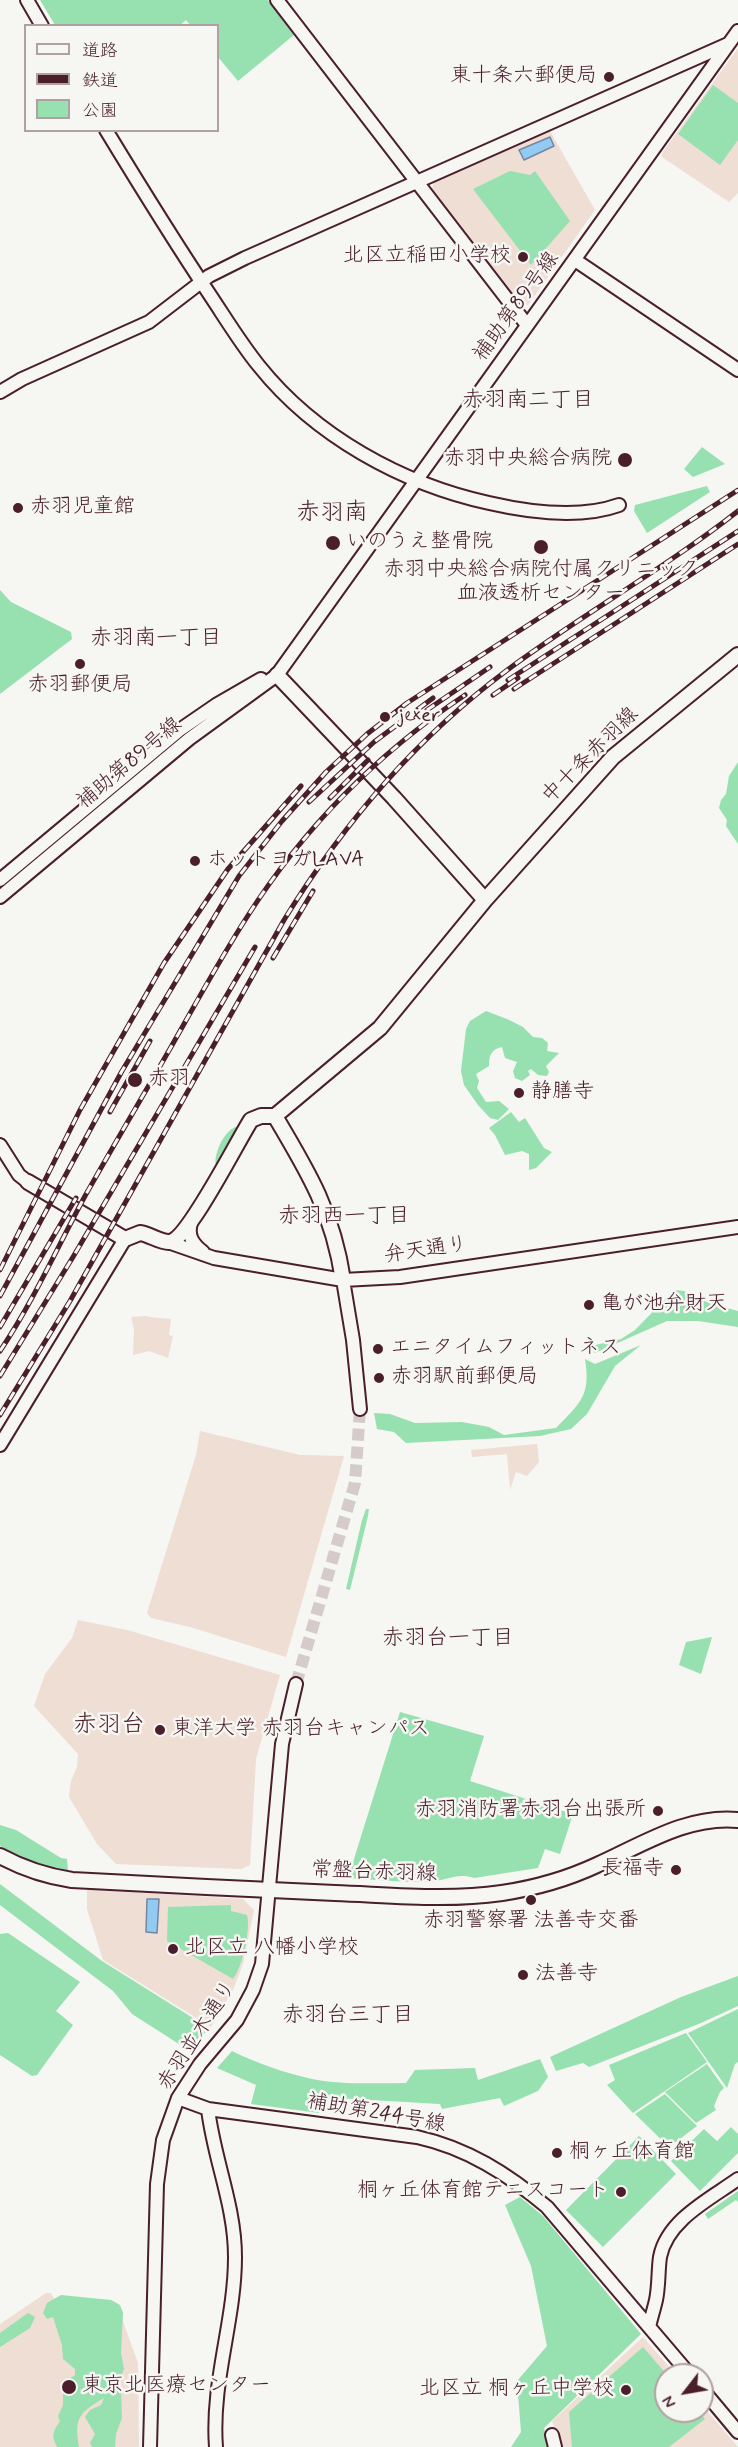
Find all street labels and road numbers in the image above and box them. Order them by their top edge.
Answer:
street label: 補助第89号線 [469,247,565,367]
street label: 中十条赤羽線 [538,703,644,809]
street label: 補助第89号線 [72,713,188,815]
street label: 弁天通り [383,1233,469,1269]
street label: 常盤台赤羽線 [311,1858,437,1888]
street label: 赤羽並木通り [153,1976,243,2096]
street label: 補助第244号線 [305,2089,447,2139]

